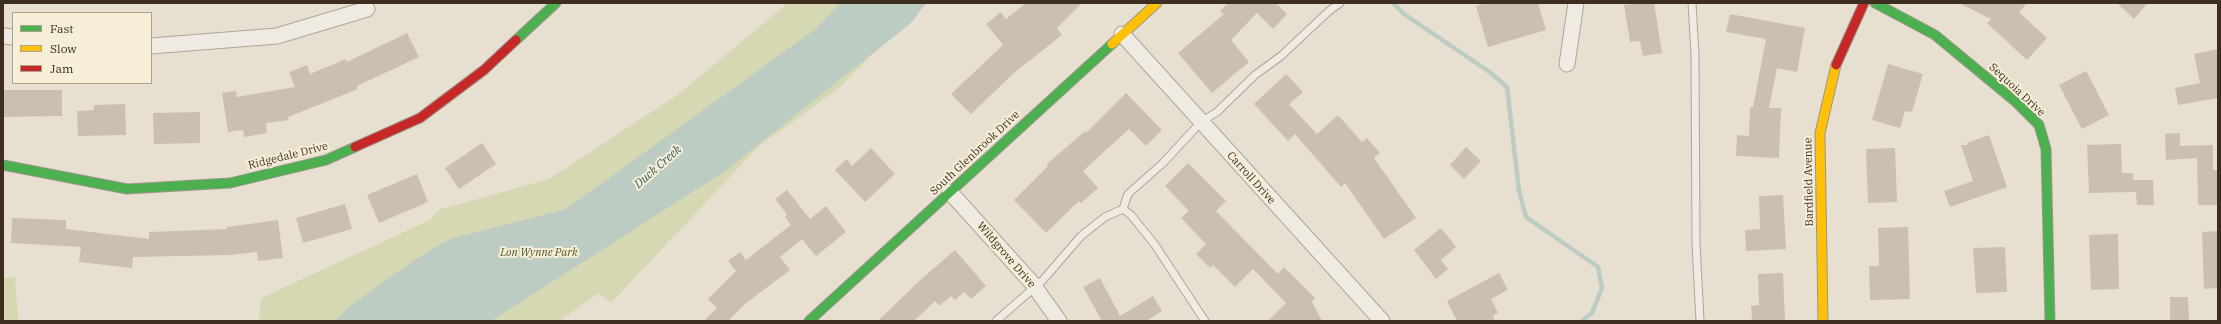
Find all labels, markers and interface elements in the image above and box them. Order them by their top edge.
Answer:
legend [12,12,152,84]
text: Fast [50,21,74,36]
text: Slow [50,41,77,56]
text: Jam [50,61,73,76]
street label: Sequoia Drive [1986,61,2048,119]
street label: South Glenbrook Drive [927,108,1023,198]
street label: Bardfield Avenue [1802,137,1816,227]
street label: Ridgedale Drive [247,140,329,172]
water label: Duck Creek [631,143,685,191]
street label: Carroll Drive [1224,149,1278,207]
street label: Wildgrove Drive [974,219,1038,291]
park label: Lon Wynne Park [500,246,578,260]

